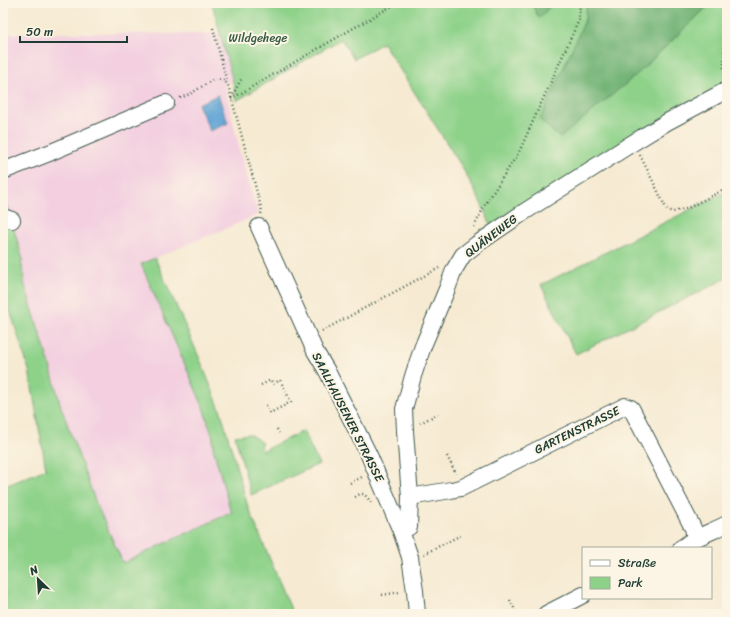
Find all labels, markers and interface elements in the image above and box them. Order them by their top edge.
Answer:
scale bar [20,18,127,44]
text: 50 m [26,21,53,43]
park label: Wildgehege [229,27,287,49]
street label: QUÄNEWEG [460,208,523,263]
street label: SAALHAUSENER STRASSE [306,348,391,487]
street label: GARTENSTRASSE [530,399,625,460]
legend [582,547,712,599]
text: Straße [618,552,656,574]
north arrow [18,559,58,599]
text: N [26,560,42,581]
text: Park [618,572,643,594]

